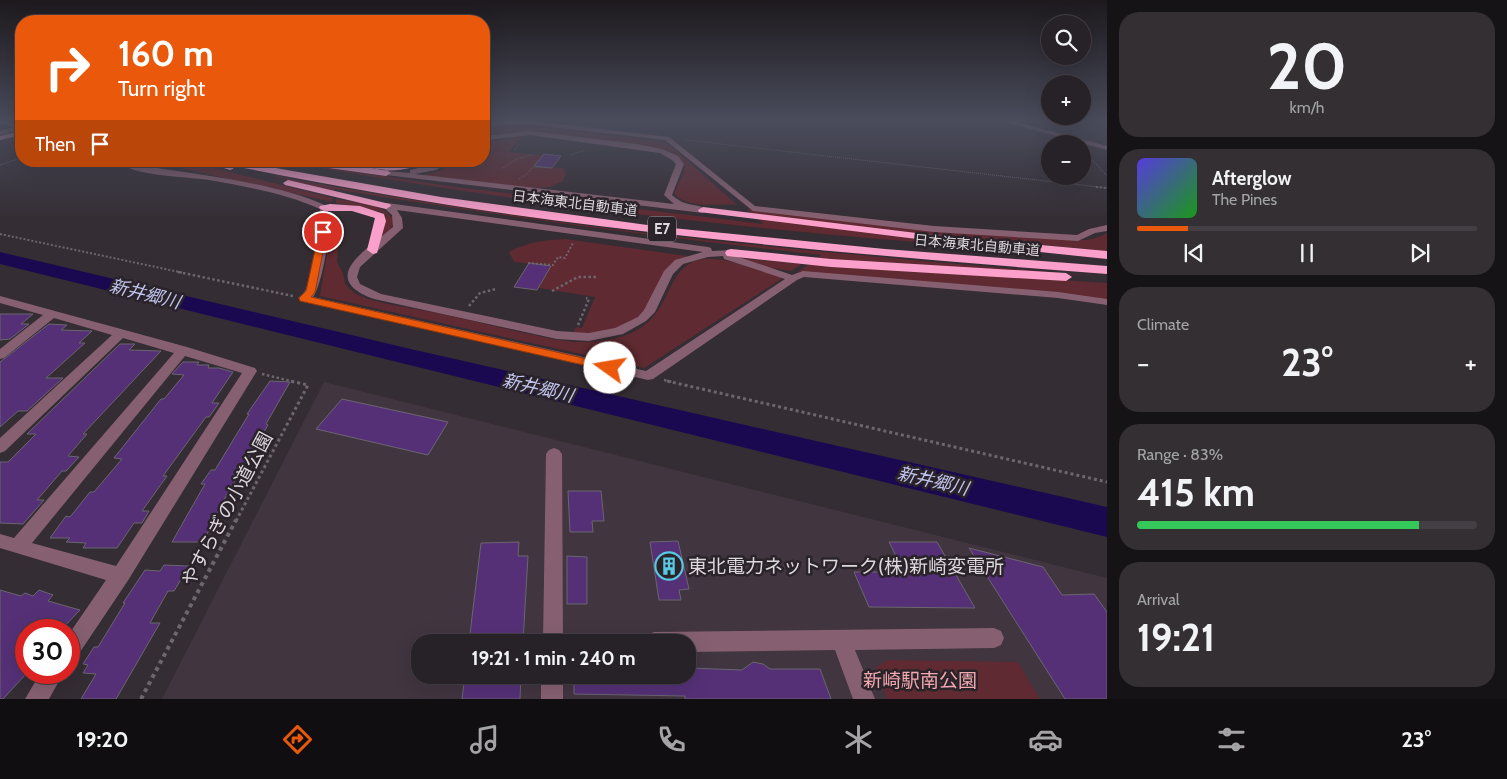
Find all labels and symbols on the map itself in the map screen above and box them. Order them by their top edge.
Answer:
street label: 日本海東北自動車道 [511,186,639,220]
pin [302,211,344,253]
road number: E7 [648,216,676,242]
street label: 日本海東北自動車道 [913,231,1041,259]
water label: 新井郷川 [107,275,185,314]
position arrow [583,341,635,393]
water label: 新井郷川 [500,369,578,407]
street label: やすらぎの小道公園 [177,428,277,590]
water label: 新井郷川 [895,462,973,500]
building icon: 東北電力ネットワーク(株)新崎変電所 [654,551,684,581]
place label: 東北電力ネットワーク(株)新崎変電所 [688,555,1004,578]
speed limit sign: 30 [15,619,80,684]
park label: 新崎駅南公園 [863,669,977,692]

